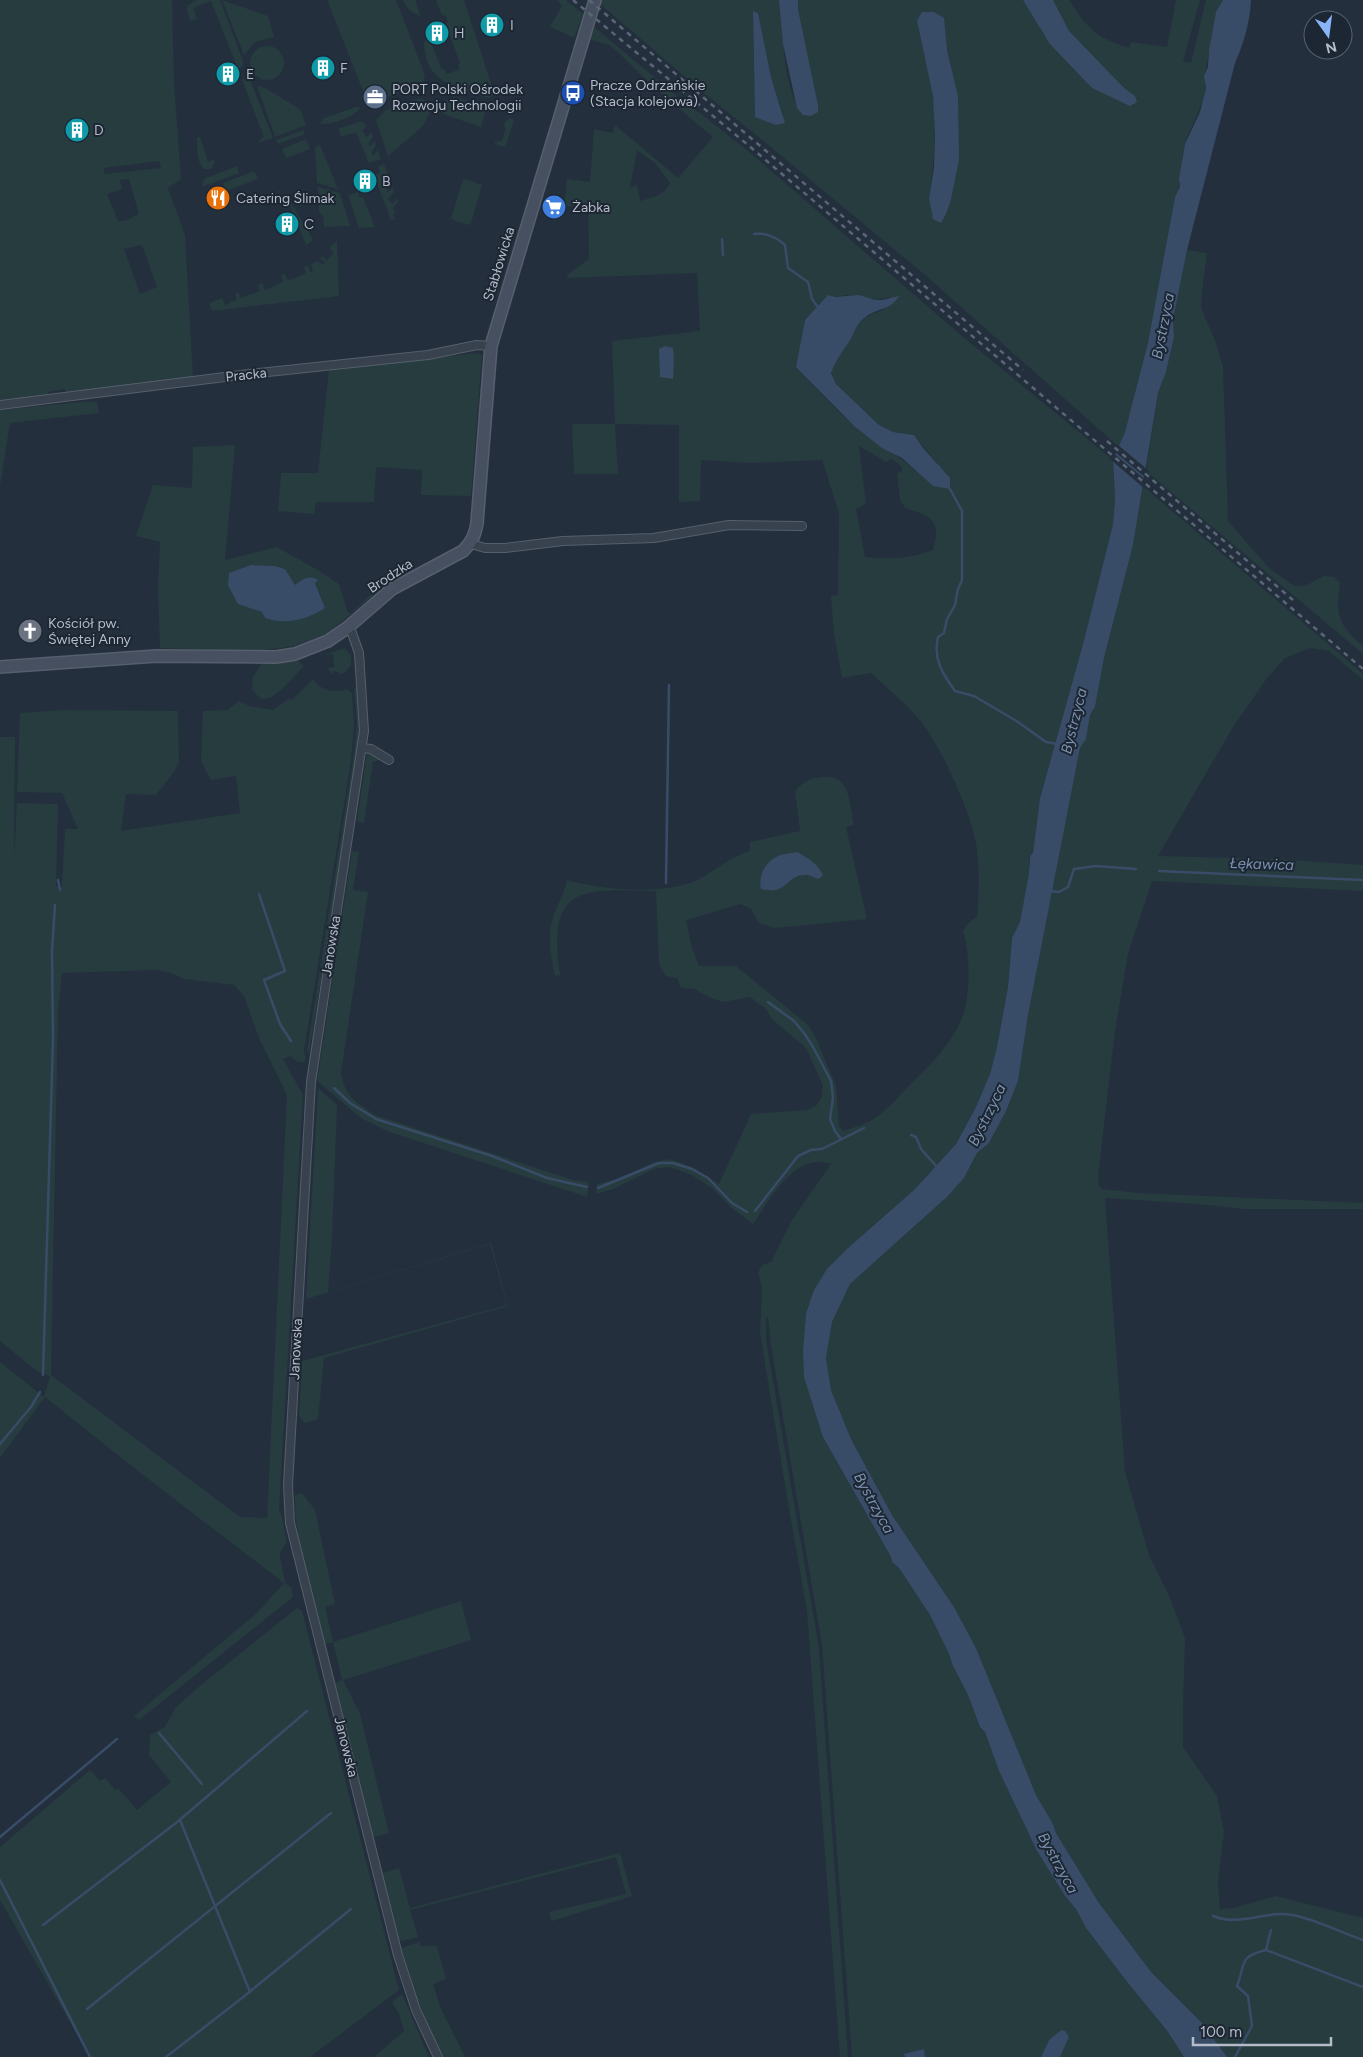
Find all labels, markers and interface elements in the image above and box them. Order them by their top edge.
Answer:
north arrow [1303,10,1353,60]
building icon: I [479,12,505,38]
place label: I [510,17,514,34]
building icon: H [424,20,450,46]
place label: H [454,25,465,42]
text: N [1324,38,1338,57]
building icon: F [310,55,336,81]
place label: F [340,60,348,77]
building icon: E [215,61,241,87]
place label: E [246,66,254,83]
place label: Pracze Odrzańskie (Stacja kolejowa) [590,77,706,110]
bus stop icon: Pracze Odrzańskie (Stacja kolejowa) [560,80,586,106]
place label: PORT Polski Ośrodek Rozwoju Technologii [392,81,523,114]
office icon: PORT Polski Ośrodek Rozwoju Technologii [362,84,388,110]
building icon: D [64,117,90,143]
place label: D [94,122,104,139]
building icon: B [352,168,378,194]
place label: B [382,173,391,190]
restaurant icon: Catering Ślimak [205,185,231,211]
place label: Catering Ślimak [236,190,335,207]
supermarket icon: Żabka [541,194,567,220]
place label: Żabka [572,199,610,216]
building icon: C [274,211,300,237]
place label: C [304,216,314,233]
street label: Stabłowicka [480,225,518,303]
water label: Bystrzyca [1148,291,1178,361]
street label: Pracka [225,364,267,386]
street label: Brodzka [364,555,416,597]
place label: Kościół pw. Świętej Anny [48,615,132,648]
church icon: Kościół pw. Świętej Anny [17,618,43,644]
water label: Bystrzyca [1057,686,1091,756]
water label: Łękawica [1230,854,1295,874]
street label: Janowska [318,914,344,978]
water label: Bystrzyca [964,1081,1010,1149]
street label: Janowska [286,1318,306,1380]
water label: Bystrzyca [850,1469,898,1537]
street label: Janowska [330,1715,362,1779]
water label: Bystrzyca [1034,1829,1082,1897]
scale bar [1193,2014,1330,2046]
text: 100 m [1200,2023,1242,2041]

